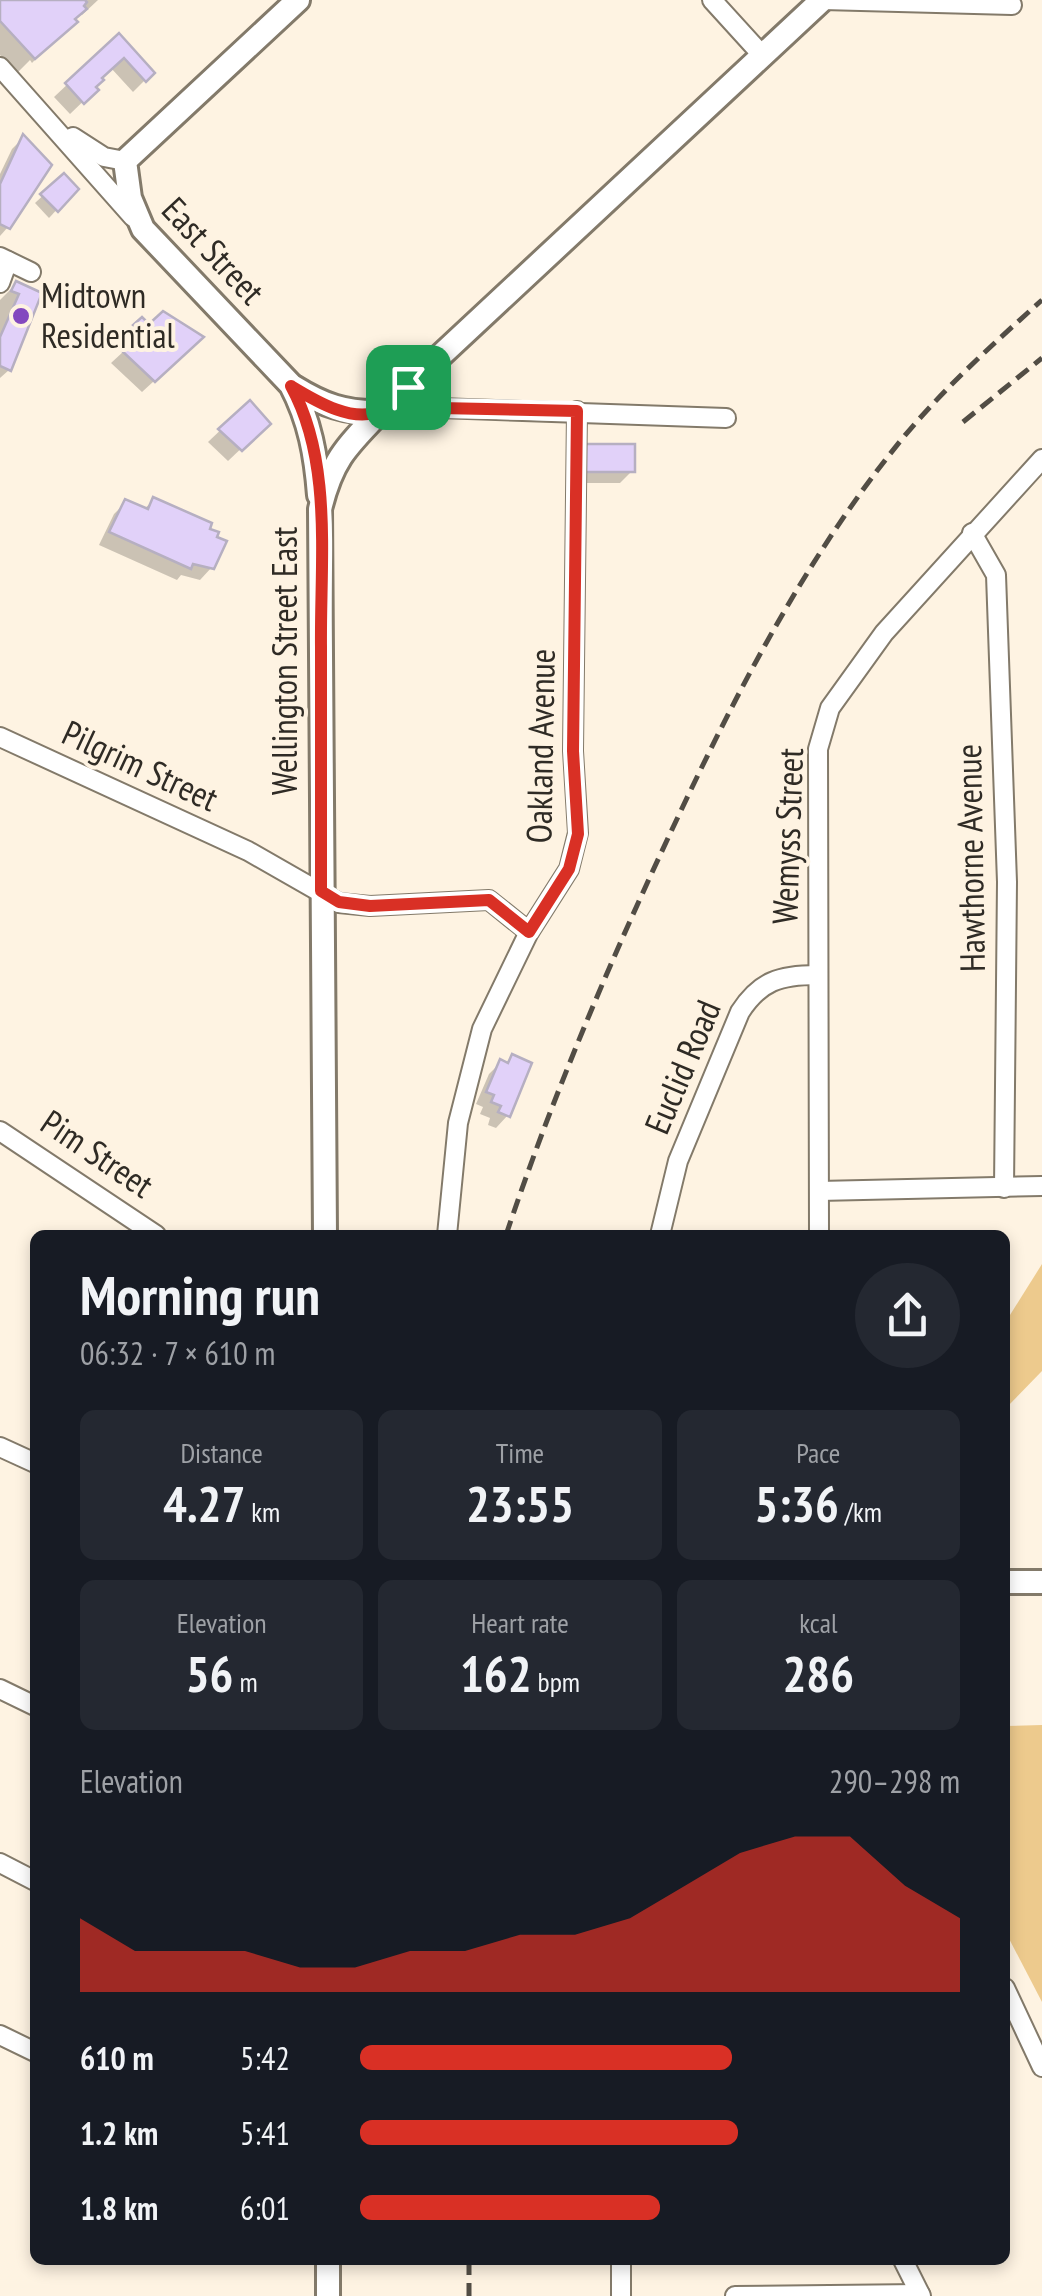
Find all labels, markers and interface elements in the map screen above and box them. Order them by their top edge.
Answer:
street label: East Street [152,187,275,314]
place label: Midtown Residential [41,272,175,358]
marker: Midtown Residential [10,305,32,327]
pin [366,345,451,430]
icon: arrive [381,360,436,415]
street label: Wellington Street East [261,526,307,795]
street label: Oakland Avenue [515,648,565,844]
street label: Pilgrim Street [55,709,226,821]
street label: Hawthorne Avenue [945,744,995,972]
street label: Wemyss Street [761,747,813,925]
street label: Euclid Road [633,993,731,1140]
street label: Pim Street [32,1099,163,1208]
text: Morning run [80,1259,320,1330]
button: share [855,1263,960,1368]
text: 06:32 · 7 × 610 m [80,1332,275,1374]
text: Distance [180,1434,263,1471]
text: Time [496,1434,544,1471]
text: Pace [796,1434,840,1471]
text: 4.27 [163,1471,245,1536]
text: 23:55 [466,1471,574,1536]
text: 5:36 [755,1471,839,1536]
text: km [245,1493,280,1530]
text: /km [839,1493,882,1530]
text: Elevation [177,1604,267,1641]
text: Heart rate [471,1604,569,1641]
text: kcal [799,1604,837,1641]
text: 56 [186,1641,233,1706]
text: 162 [460,1641,532,1706]
text: 286 [782,1641,854,1706]
text: m [233,1663,258,1700]
text: bpm [532,1663,580,1700]
text: Elevation [80,1760,183,1802]
text: 290–298 m [829,1760,960,1802]
text: 610 m [80,2037,154,2079]
text: 5:42 [240,2037,290,2079]
text: 1.2 km [80,2112,158,2154]
text: 5:41 [240,2112,290,2154]
text: 1.8 km [80,2187,158,2229]
text: 6:01 [240,2187,290,2229]

